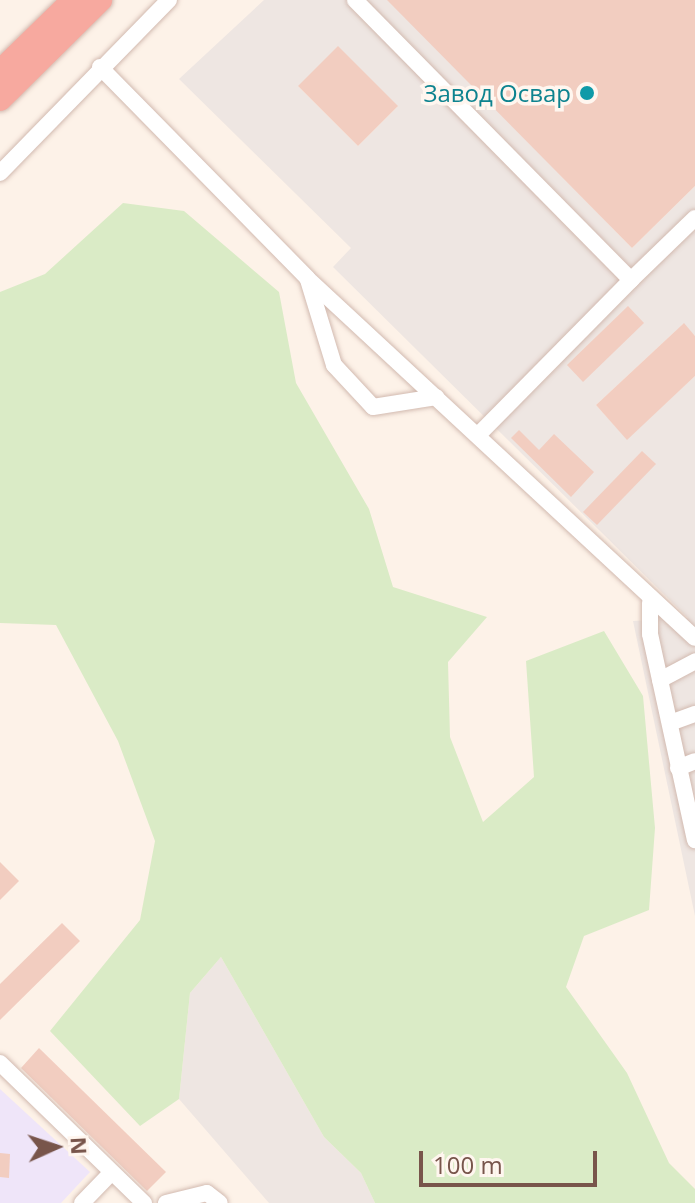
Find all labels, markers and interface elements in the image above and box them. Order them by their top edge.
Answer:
place label: Завод Освар [423,79,571,107]
marker: Завод Освар [578,84,596,102]
north arrow [16,1107,96,1187]
scale bar [423,1135,601,1185]
text: N [65,1136,95,1155]
text: 100 m [433,1148,503,1181]

